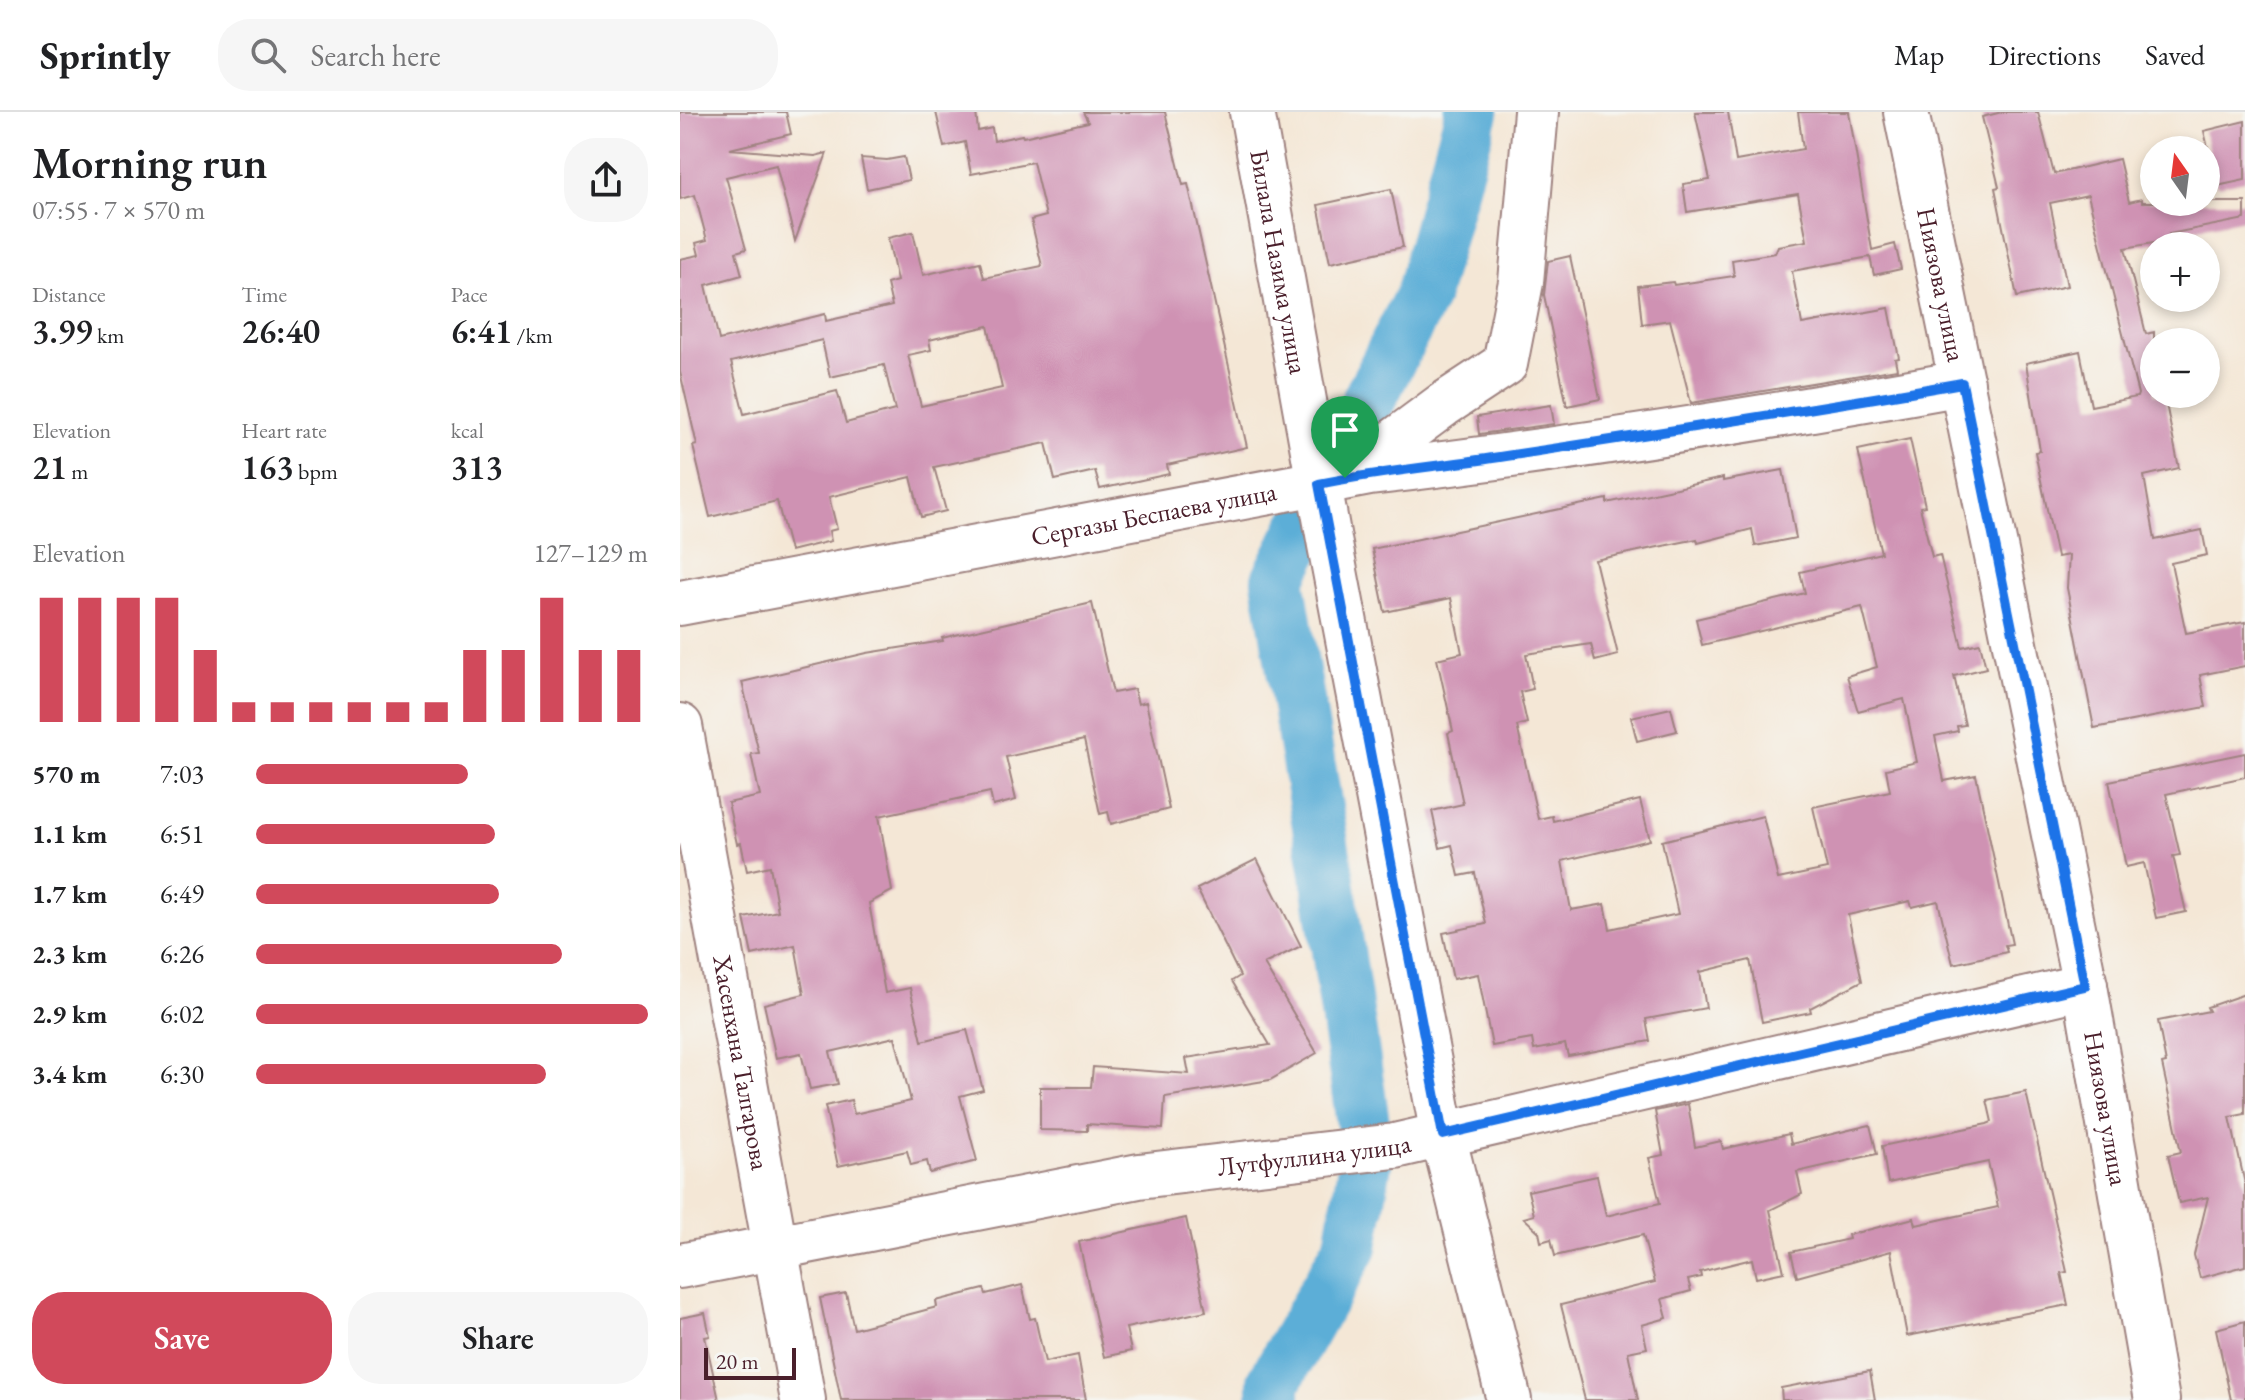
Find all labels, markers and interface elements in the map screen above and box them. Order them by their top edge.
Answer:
search box [218,19,778,91]
text: Sprintly [40,31,170,80]
icon: search [246,33,290,77]
text: Search here [310,36,441,75]
text: Map [1894,37,1944,73]
text: Directions [1988,37,2101,73]
text: Saved [2145,37,2205,73]
text: Morning run [32,134,268,191]
north arrow [2140,136,2220,216]
map controls [2140,136,2220,408]
button: share [564,138,648,222]
street label: Билала Назима улица [1242,147,1316,377]
text: 07:55 · 7 × 570 m [32,193,205,227]
street label: Ниязова улица [1909,204,1974,365]
button: + [2140,232,2220,312]
text: Distance [32,280,105,309]
text: Time [241,280,287,309]
text: Pace [451,280,488,309]
text: 3.99 [32,309,93,353]
text: 26:40 [241,309,320,353]
text: 6:41 [451,309,512,353]
text: km [93,321,124,350]
text: /km [512,321,553,350]
button: − [2140,328,2220,408]
pin [1311,396,1379,478]
icon: arrive [1323,408,1367,452]
text: Elevation [32,416,111,445]
text: Heart rate [241,416,327,445]
text: kcal [451,416,484,445]
text: 21 [32,445,67,489]
text: 163 [241,445,294,489]
text: 313 [451,445,503,489]
text: m [67,457,88,486]
text: bpm [294,457,338,486]
street label: Сергазы Беспаева улица [1028,474,1280,553]
text: Elevation [32,536,126,570]
text: 127–129 m [533,536,648,570]
text: 570 m [32,757,100,791]
text: 7:03 [160,757,204,791]
text: 1.1 km [32,817,107,851]
text: 6:51 [160,817,204,851]
text: 1.7 km [32,877,107,911]
text: 6:49 [160,877,204,911]
text: 2.3 km [32,937,107,971]
text: 6:26 [160,937,204,971]
street label: Хасенхана Талгарова [705,951,778,1173]
text: 2.9 km [32,997,107,1031]
text: 6:02 [160,997,204,1031]
street label: Ниязова улица [2076,1028,2136,1189]
text: 3.4 km [32,1057,107,1091]
text: 6:30 [160,1057,204,1091]
street label: Лутфуллина улица [1215,1126,1415,1184]
button: Save [32,1292,332,1384]
button: Share [348,1292,648,1384]
scale bar [704,1344,796,1380]
text: 20 m [716,1347,759,1376]

